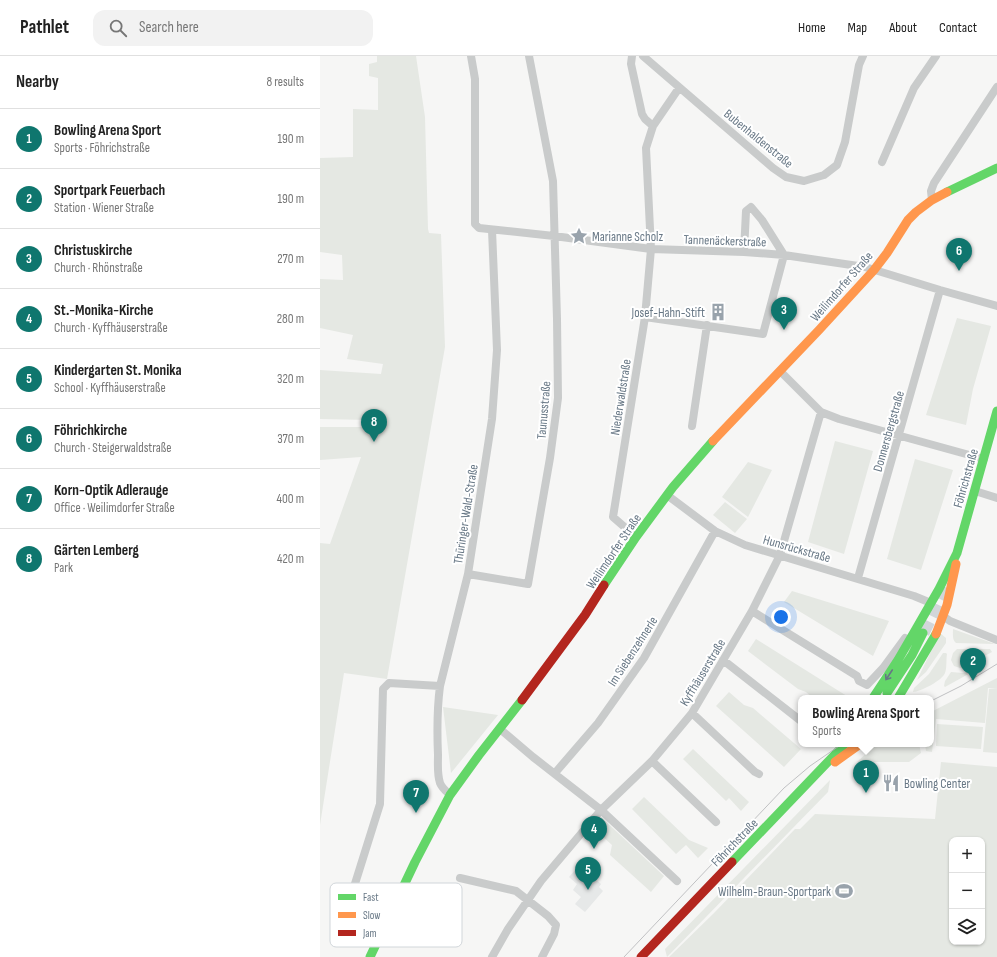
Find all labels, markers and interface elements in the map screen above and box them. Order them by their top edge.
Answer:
search box [93,10,373,46]
text: Pathlet [20,16,69,39]
icon: search [107,17,129,39]
text: Search here [139,18,199,37]
text: Home [798,19,826,36]
text: Map [848,19,867,36]
text: About [889,19,917,36]
text: Contact [939,19,977,36]
text: Nearby [16,72,59,92]
text: 8 results [266,74,304,90]
street label: Bubenhaldenstraße [721,106,796,172]
text: Bowling Arena Sport [54,121,161,140]
text: 1 [26,131,32,147]
text: 190 m [277,131,304,147]
text: Sports · Föhrichstraße [54,140,150,156]
text: Sportpark Feuerbach [54,181,165,200]
text: 2 [26,191,32,207]
text: 190 m [277,191,304,207]
text: Station · Wiener Straße [54,200,154,216]
place icon: Marianne Scholz [569,226,589,246]
place label: Marianne Scholz [592,229,663,245]
street label: Tannenäckerstraße [683,232,767,250]
pin: 6 [946,238,972,271]
text: Christuskirche [54,241,132,260]
street label: Weilimdorfer Straße [807,248,876,325]
text: 3 [26,251,32,267]
text: 270 m [277,251,304,267]
text: Church · Rhönstraße [54,260,143,276]
pin: 3 [771,297,797,330]
text: St.-Monika-Kirche [54,301,153,320]
building icon: Josef-Hahn-Stift [708,302,728,322]
place label: Josef-Hahn-Stift [631,305,705,321]
text: 4 [26,311,32,327]
text: 280 m [277,311,304,327]
text: Church · Kyffhäuserstraße [54,320,168,336]
street label: Niederwaldstraße [607,358,635,436]
text: Kindergarten St. Monika [54,361,182,380]
text: 5 [26,371,32,387]
text: 320 m [277,371,304,387]
text: School · Kyffhäuserstraße [54,380,166,396]
street label: Taunusstraße [533,380,555,440]
street label: Donnersbergstraße [870,389,908,474]
pin: 8 [361,409,387,442]
text: Föhrichkirche [54,421,127,440]
text: 6 [26,431,32,447]
text: 370 m [277,431,304,447]
text: Church · Steigerwaldstraße [54,440,171,456]
street label: Föhrichstraße [950,447,982,510]
street label: Thüringer-Wald-Straße [450,463,482,565]
text: Korn-Optik Adlerauge [54,481,168,500]
text: 7 [26,491,32,507]
text: 400 m [277,491,304,507]
text: Office · Weilimdorfer Straße [54,500,175,516]
street label: Weilimdorfer Straße [583,511,645,592]
street label: Hunsrückstraße [761,532,832,566]
text: Gärten Lemberg [54,541,139,560]
text: 8 [26,551,32,567]
text: 420 m [277,551,304,567]
text: Park [54,560,73,576]
your location [771,607,791,627]
street label: Im Siebenzehnerle [604,614,661,689]
street label: Kyffhäuserstraße [677,636,729,709]
pin: 2 [960,648,986,681]
one-way arrow [885,669,893,680]
popup [798,695,934,747]
text: Bowling Arena Sport [812,704,920,723]
text: Sports [812,723,841,739]
pin: 1 [853,760,879,793]
restaurant icon: Bowling Center [881,773,901,793]
place label: Bowling Center [904,776,971,792]
pin: 7 [403,780,429,813]
street label: Föhrichstraße [708,815,761,870]
pin: 4 [581,816,607,849]
map controls [949,837,985,945]
button: + [949,837,985,873]
pin: 5 [575,857,601,890]
button: − [949,873,985,909]
sports icon: Wilhelm-Braun-Sportpark [834,881,854,901]
legend [330,883,462,947]
place label: Wilhelm-Braun-Sportpark [718,884,831,900]
text: Fast [363,891,379,904]
text: Slow [363,909,380,922]
button: layers [949,909,985,945]
text: Jam [362,927,377,940]

